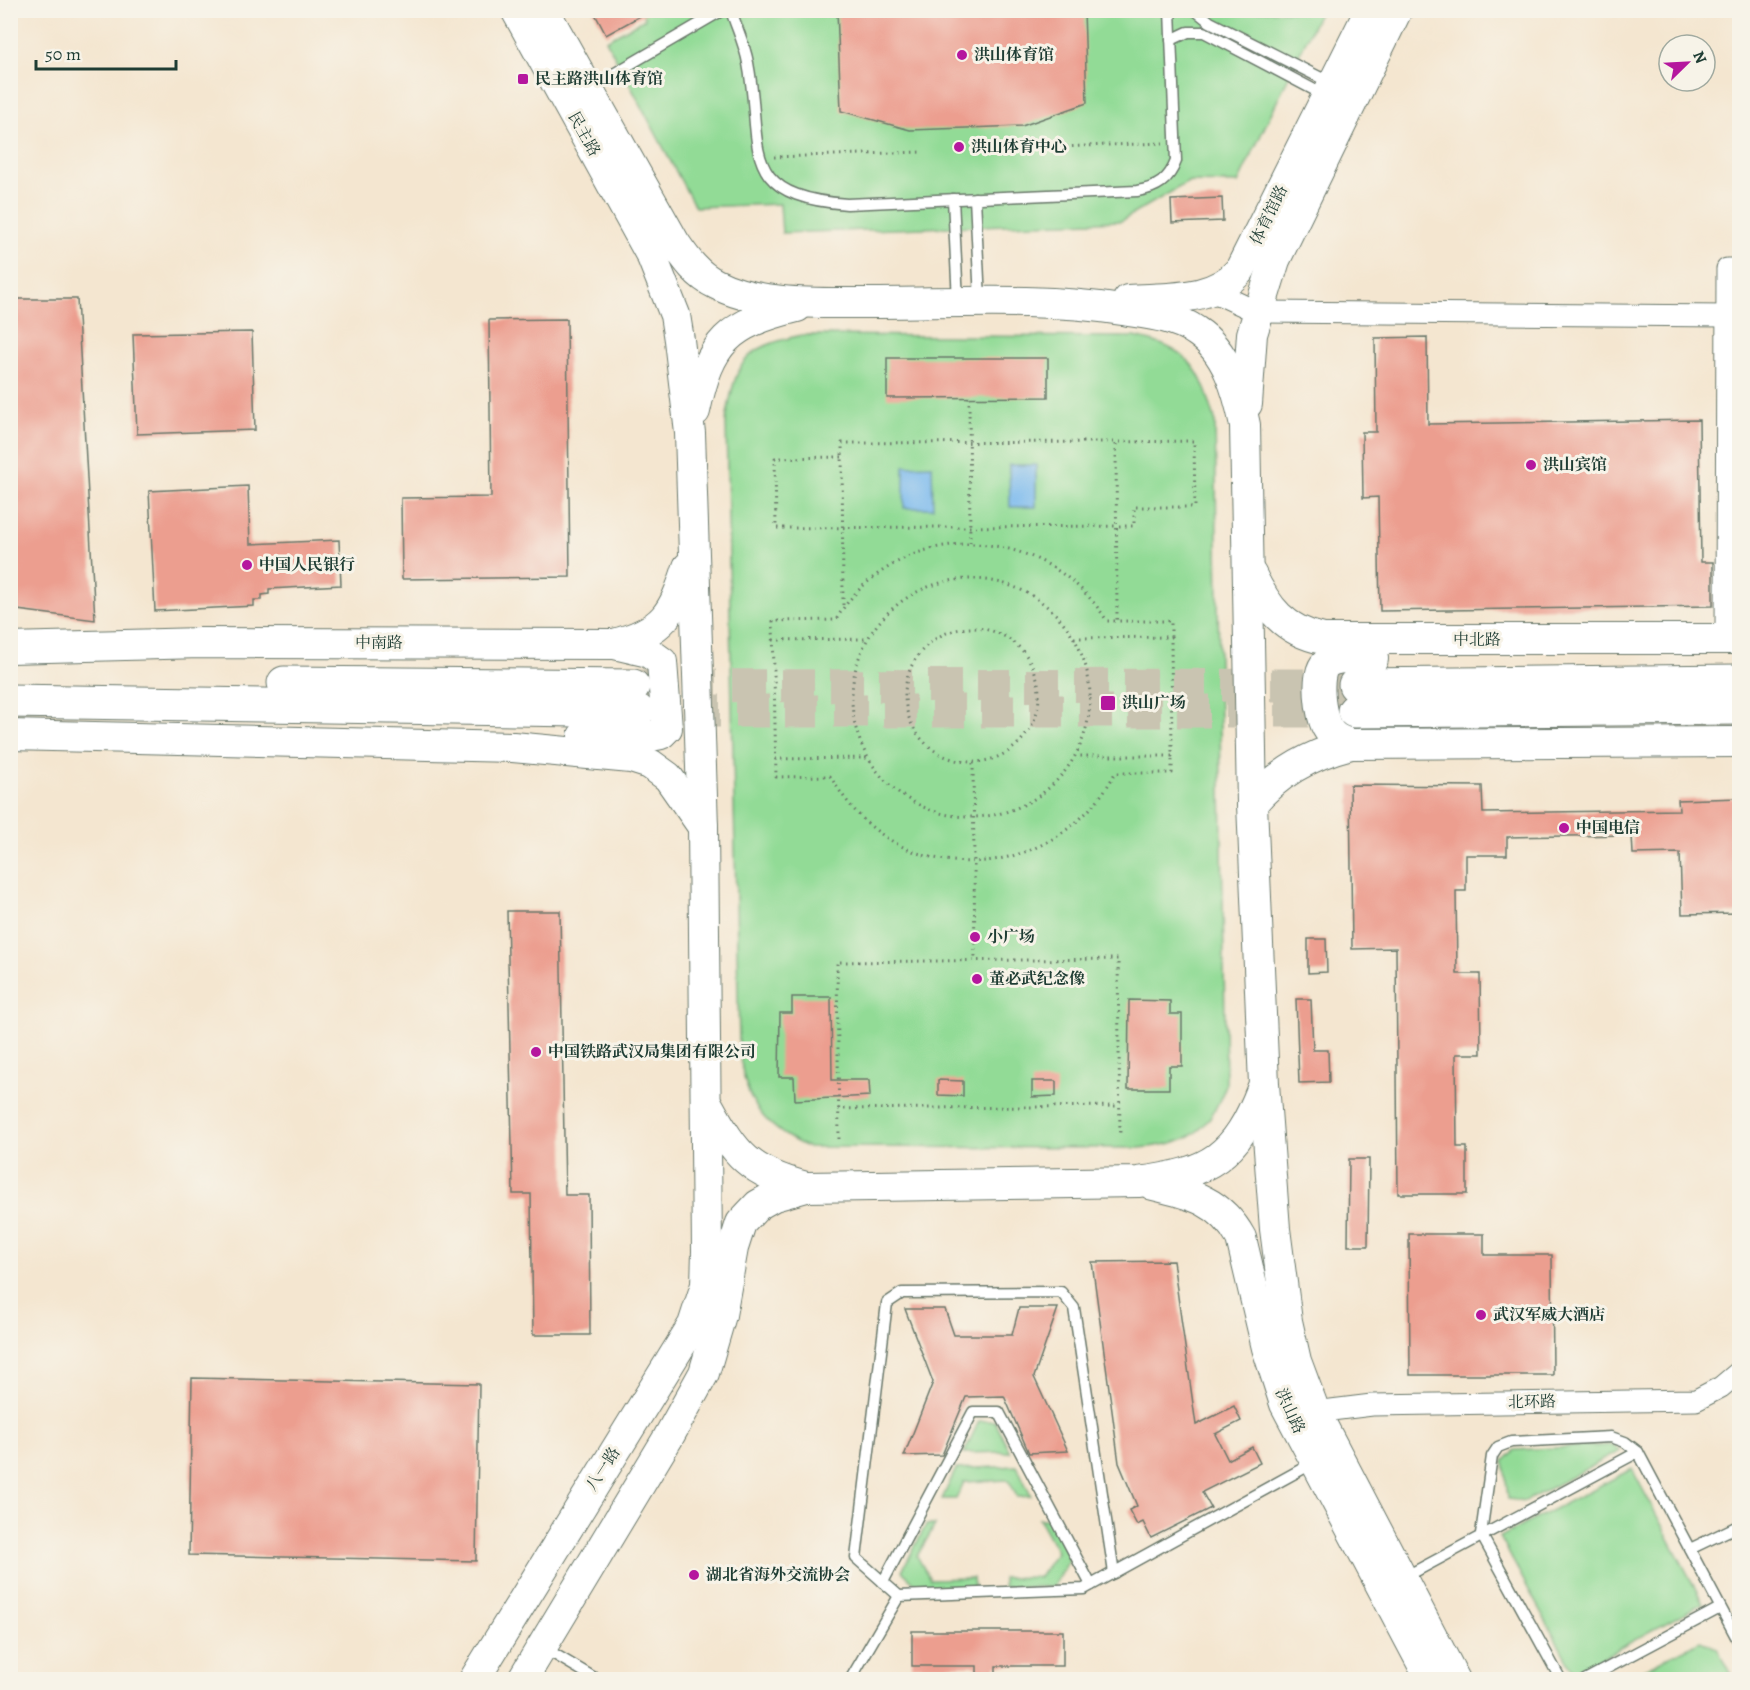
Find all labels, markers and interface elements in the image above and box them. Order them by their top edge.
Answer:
scale bar [36,33,176,71]
north arrow [1657,33,1717,93]
text: 50 m [45,42,81,66]
place label: 洪山体育馆 [974,44,1054,66]
marker: 洪山体育馆 [955,48,969,62]
text: N [1687,48,1712,67]
place label: 民主路洪山体育馆 [535,68,663,90]
marker: 民主路洪山体育馆 [516,72,530,86]
street label: 民主路 [563,108,605,160]
place label: 洪山体育中心 [971,136,1067,158]
marker: 洪山体育中心 [952,140,966,154]
street label: 体育馆路 [1245,181,1293,249]
place label: 洪山宾馆 [1543,454,1607,476]
marker: 洪山宾馆 [1524,458,1538,472]
place label: 中国人民银行 [259,554,355,576]
marker: 中国人民银行 [240,558,254,572]
street label: 中北路 [1453,629,1501,651]
street label: 中南路 [355,632,403,654]
place label: 洪山广场 [1122,692,1186,714]
marker: 洪山广场 [1099,694,1117,712]
place label: 中国电信 [1576,817,1640,839]
marker: 中国电信 [1557,821,1571,835]
place label: 小广场 [987,926,1035,948]
marker: 小广场 [968,930,982,944]
place label: 董必武纪念像 [989,968,1085,990]
marker: 董必武纪念像 [970,972,984,986]
place label: 中国铁路武汉局集团有限公司 [548,1041,756,1063]
marker: 中国铁路武汉局集团有限公司 [529,1045,543,1059]
place label: 武汉军威大酒店 [1493,1304,1605,1326]
marker: 武汉军威大酒店 [1474,1308,1488,1322]
street label: 洪山路 [1270,1385,1310,1437]
street label: 北环路 [1508,1391,1556,1413]
street label: 八一路 [581,1443,625,1495]
place label: 湖北省海外交流协会 [706,1564,850,1586]
marker: 湖北省海外交流协会 [687,1568,701,1582]

